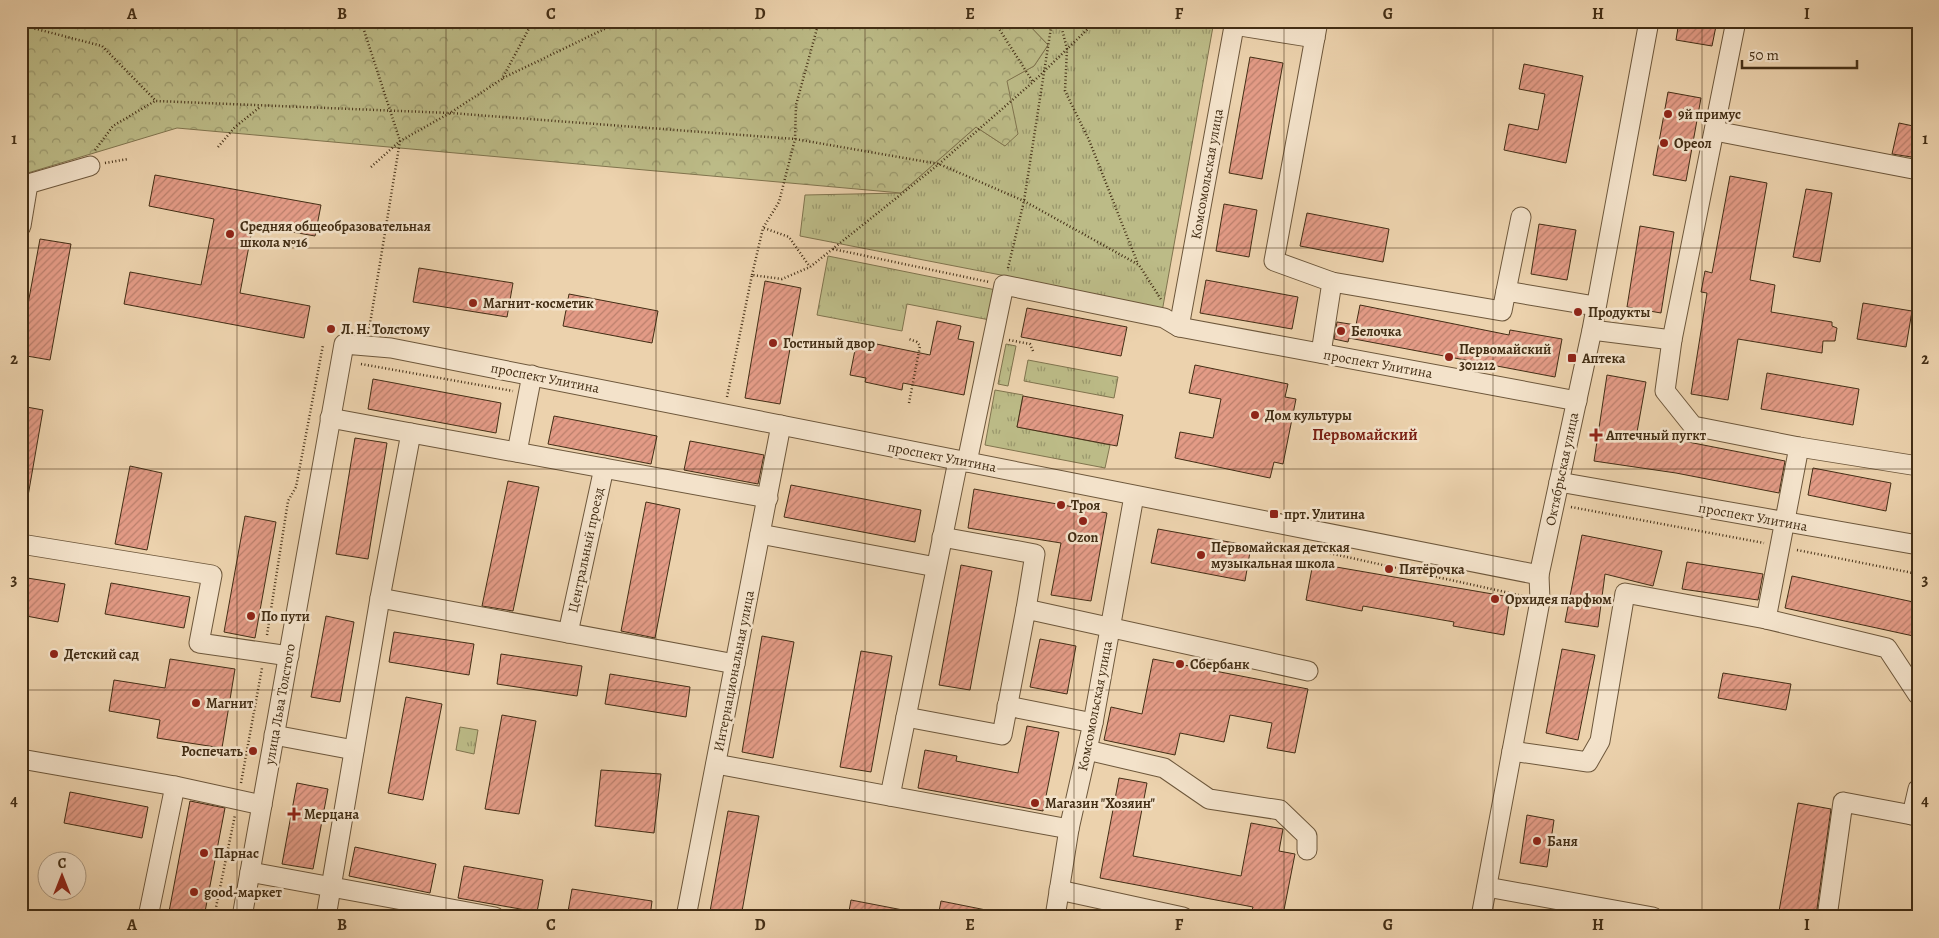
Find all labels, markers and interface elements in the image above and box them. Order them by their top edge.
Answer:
text: A [126,3,138,25]
text: B [337,3,347,25]
text: C [546,3,556,25]
text: D [754,3,766,25]
text: E [965,3,975,25]
text: F [1175,3,1184,25]
text: G [1383,3,1393,25]
text: H [1592,3,1604,25]
text: I [1804,3,1810,25]
scale bar [1742,38,1856,70]
text: 50 m [1749,45,1779,65]
place label: 9й примус [1678,105,1741,124]
street label: Комсомольская улица [1186,107,1228,241]
marker: 9й примус [1662,108,1674,120]
text: 1 [11,128,17,150]
text: 1 [1922,128,1928,150]
place label: Ореол [1674,134,1712,153]
marker: Ореол [1658,137,1670,149]
place label: Средняя общеобразовательная школа №16 [240,217,431,252]
marker: Средняя общеобразовательная школа №16 [224,228,236,240]
place label: Магнит-косметик [483,294,594,313]
marker: Магнит-косметик [467,297,479,309]
place label: Продукты [1588,303,1650,322]
marker: Продукты [1572,306,1584,318]
place label: Л. Н. Толстому [341,320,430,339]
place label: Белочка [1351,322,1402,341]
marker: Л. Н. Толстому [325,323,337,335]
marker: Белочка [1335,325,1347,337]
place label: Гостиный двор [783,334,875,353]
marker: Гостиный двор [767,337,779,349]
place label: Первомайский 301212 [1459,340,1551,375]
street label: проспект Улитина [1322,345,1435,383]
text: 2 [10,348,18,370]
text: 2 [1921,348,1929,370]
place label: Аптека [1581,349,1626,368]
marker: Первомайский 301212 [1443,351,1455,363]
marker: Аптека [1566,352,1578,364]
street label: проспект Улитина [489,358,602,398]
place label: Дом культуры [1265,406,1352,425]
marker: Дом культуры [1249,409,1261,421]
street label: Октябрьская улица [1541,410,1583,527]
district label: Первомайский [1312,424,1418,446]
place label: Аптечный пугкт [1605,426,1707,445]
marker: Аптечный пугкт [1590,429,1602,441]
street label: проспект Улитина [886,437,999,477]
street label: Центральный проезд [563,485,609,614]
place label: Троя [1071,496,1100,515]
street label: проспект Улитина [1697,498,1810,536]
marker: Троя [1055,499,1067,511]
place label: прт. Улитина [1284,505,1365,524]
marker: прт. Улитина [1268,508,1280,520]
marker: Ozon [1077,515,1089,527]
place label: Ozon [1068,528,1099,547]
place label: Первомайская детская музыкальная школа [1211,538,1350,573]
marker: Первомайская детская музыкальная школа [1195,549,1207,561]
place label: Пятёрочка [1399,560,1465,579]
marker: Пятёрочка [1383,563,1395,575]
text: 3 [11,569,18,591]
text: 3 [1922,569,1929,591]
street label: Интернациональная улица [709,588,759,753]
place label: Орхидея парфюм [1505,590,1612,609]
marker: Орхидея парфюм [1489,593,1501,605]
place label: По пути [261,607,310,626]
marker: По пути [245,610,257,622]
street label: Комсомольская улица [1073,639,1117,773]
street label: улица Льва Толстого [260,642,300,767]
place label: Детский сад [64,645,139,664]
marker: Детский сад [48,648,60,660]
place label: Сбербанк [1190,655,1250,674]
marker: Сбербанк [1174,658,1186,670]
place label: Магнит [206,694,254,713]
marker: Магнит [190,697,202,709]
place label: Роспечать [181,742,244,761]
marker: Роспечать [247,745,259,757]
text: 4 [10,790,18,812]
text: 4 [1921,790,1929,812]
place label: Магазин "Хозяин" [1045,794,1156,813]
marker: Магазин "Хозяин" [1029,797,1041,809]
place label: Мерцана [304,805,359,824]
marker: Мерцана [288,808,300,820]
place label: Баня [1547,832,1578,851]
marker: Баня [1531,835,1543,847]
place label: Парнас [214,844,259,863]
marker: Парнас [198,847,210,859]
north arrow [38,850,88,900]
text: С [58,854,67,873]
place label: good-маркет [204,883,282,902]
marker: good-маркет [188,886,200,898]
text: A [126,914,138,936]
text: B [337,914,347,936]
text: C [546,914,556,936]
text: D [754,914,766,936]
text: E [965,914,975,936]
text: F [1175,914,1184,936]
text: G [1383,914,1393,936]
text: H [1592,914,1604,936]
text: I [1804,914,1810,936]

